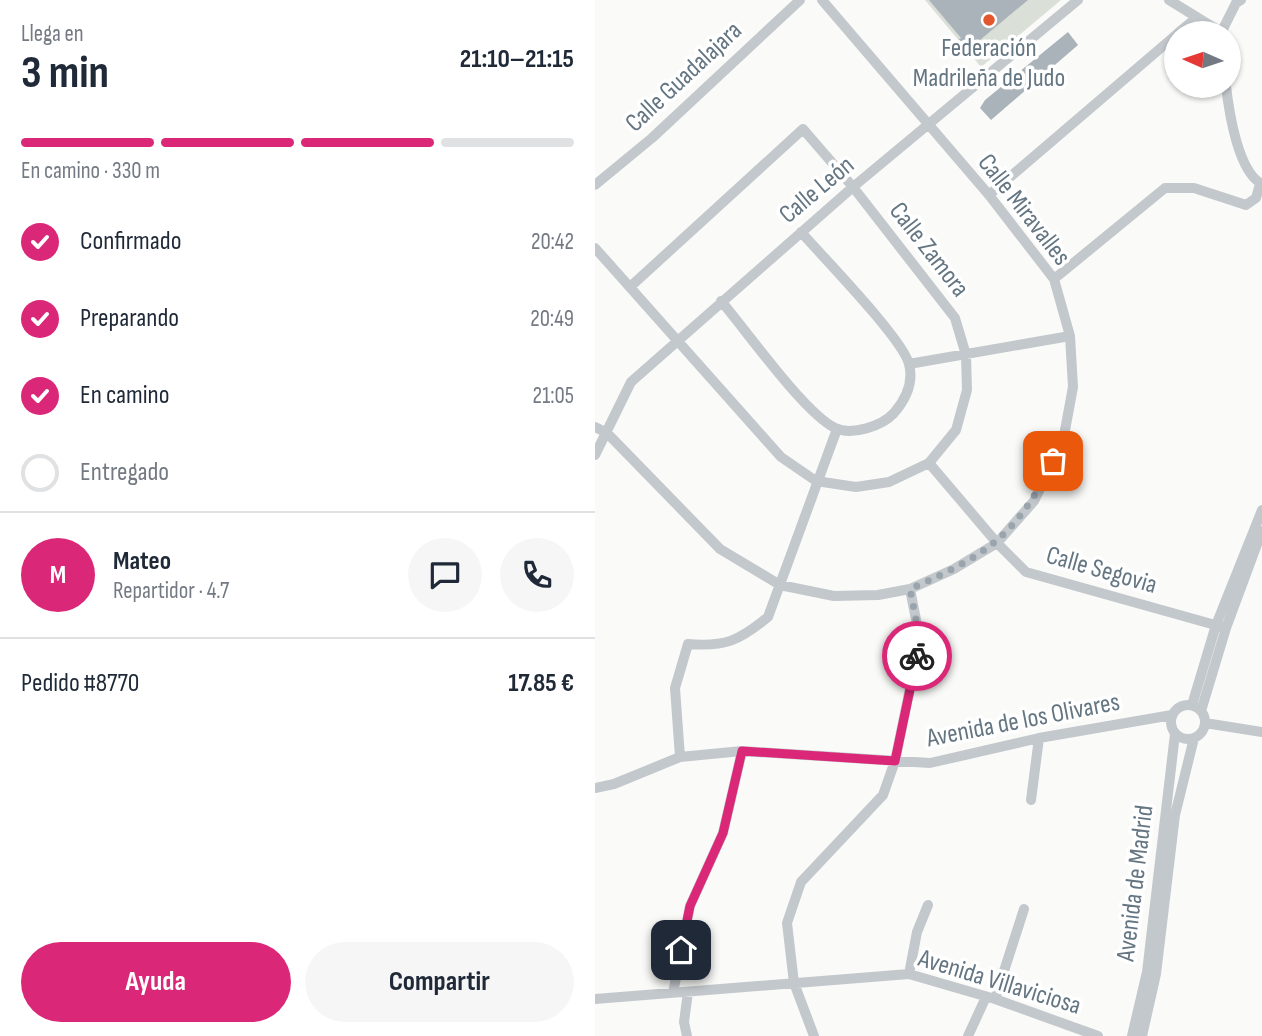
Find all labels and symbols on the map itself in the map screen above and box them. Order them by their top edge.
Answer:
marker: Federación Madrileña de Judo [981,12,997,28]
street label: Calle Guadalajara [619,15,749,139]
north arrow [1164,21,1241,98]
place label: Federación Madrileña de Judo [913,33,1065,94]
street label: Calle Miravalles [971,148,1077,272]
street label: Calle León [773,150,861,230]
street label: Calle Zamora [882,196,975,303]
pin [1023,431,1083,491]
street label: Calle Segovia [1043,540,1161,601]
courier [882,621,952,691]
street label: Avenida de los Olivares [923,687,1123,755]
street label: Avenida de Madrid [1110,803,1160,964]
pin [651,920,711,980]
street label: Avenida Villaviciosa [914,943,1085,1022]

